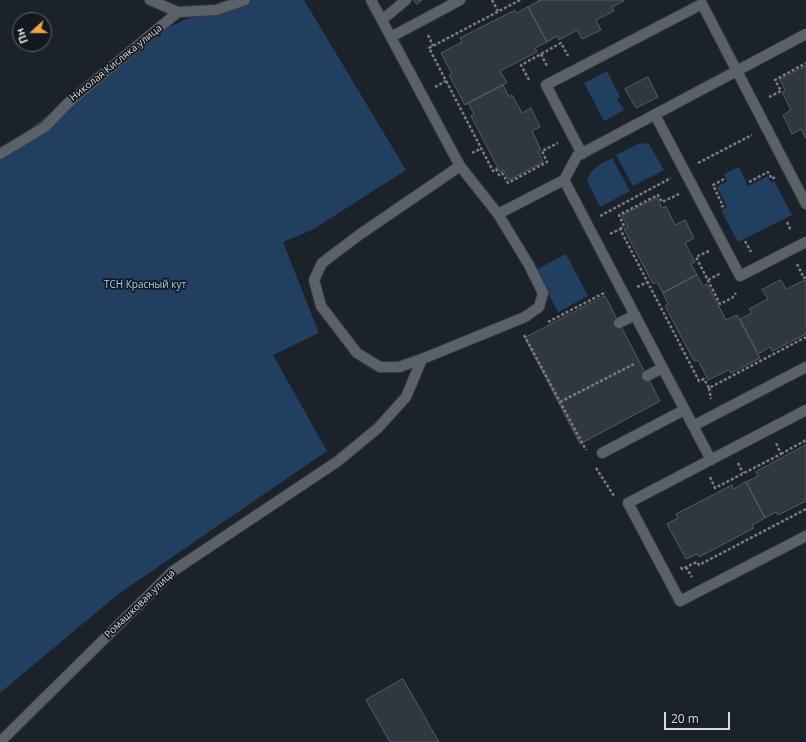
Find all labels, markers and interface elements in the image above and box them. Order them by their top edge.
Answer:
north arrow [12,12,52,52]
street label: Николая Кисляка улица [68,22,164,104]
text: Пн [11,26,31,46]
park label: ТСН Красный кут [104,279,186,291]
street label: Ромашковая улица [102,567,178,641]
scale bar [666,704,732,730]
text: 20 m [671,710,699,727]

